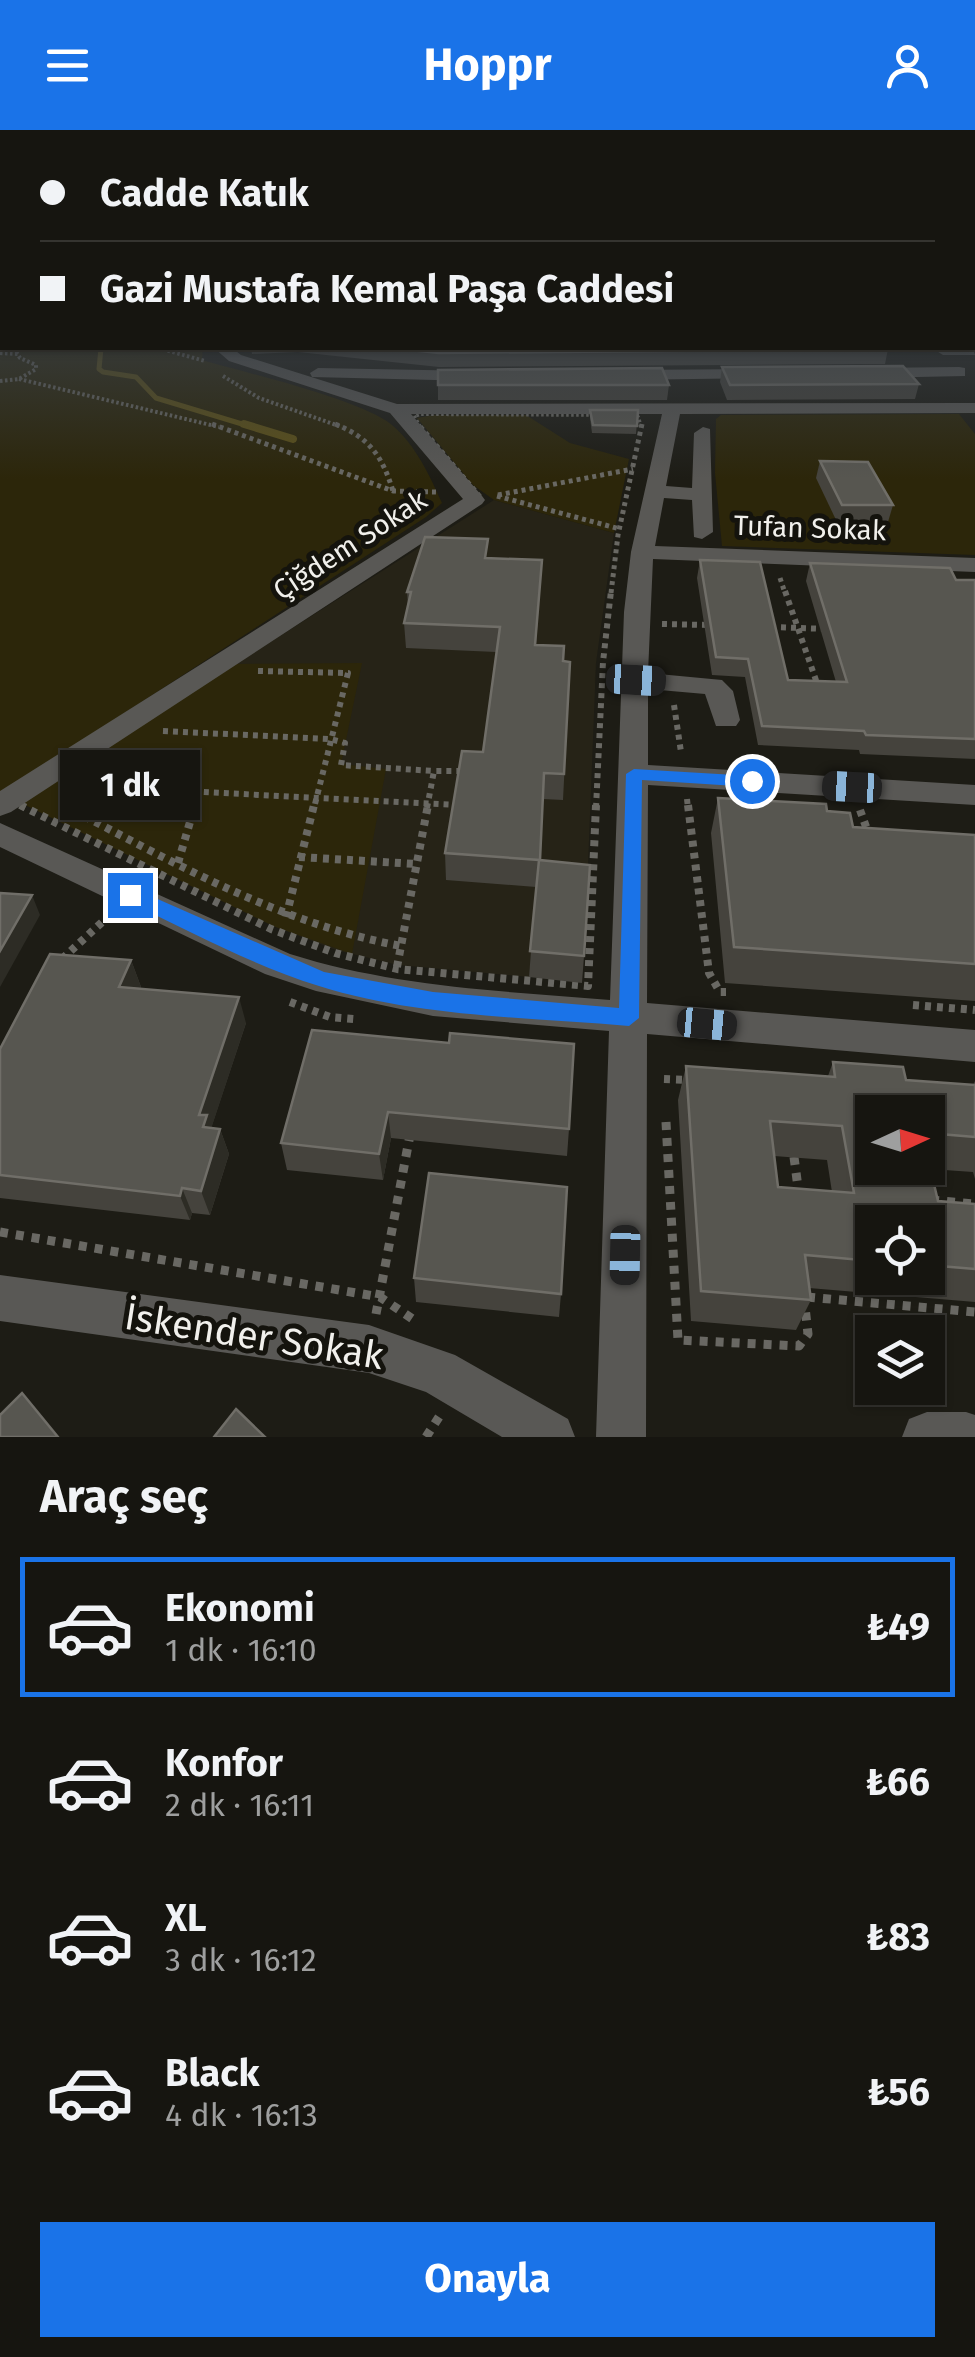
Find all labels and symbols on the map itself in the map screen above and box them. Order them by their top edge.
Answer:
street label: Çiğdem Sokak [267,483,433,607]
street label: Tufan Sokak [733,509,887,547]
car [605,663,667,697]
callout: 1 dk [60,750,200,820]
route start [730,759,775,804]
car [821,770,883,804]
route end [108,873,153,918]
car [676,1006,738,1042]
north arrow [855,1095,945,1185]
car [609,1225,641,1285]
street label: İskender Sokak [121,1293,387,1379]

